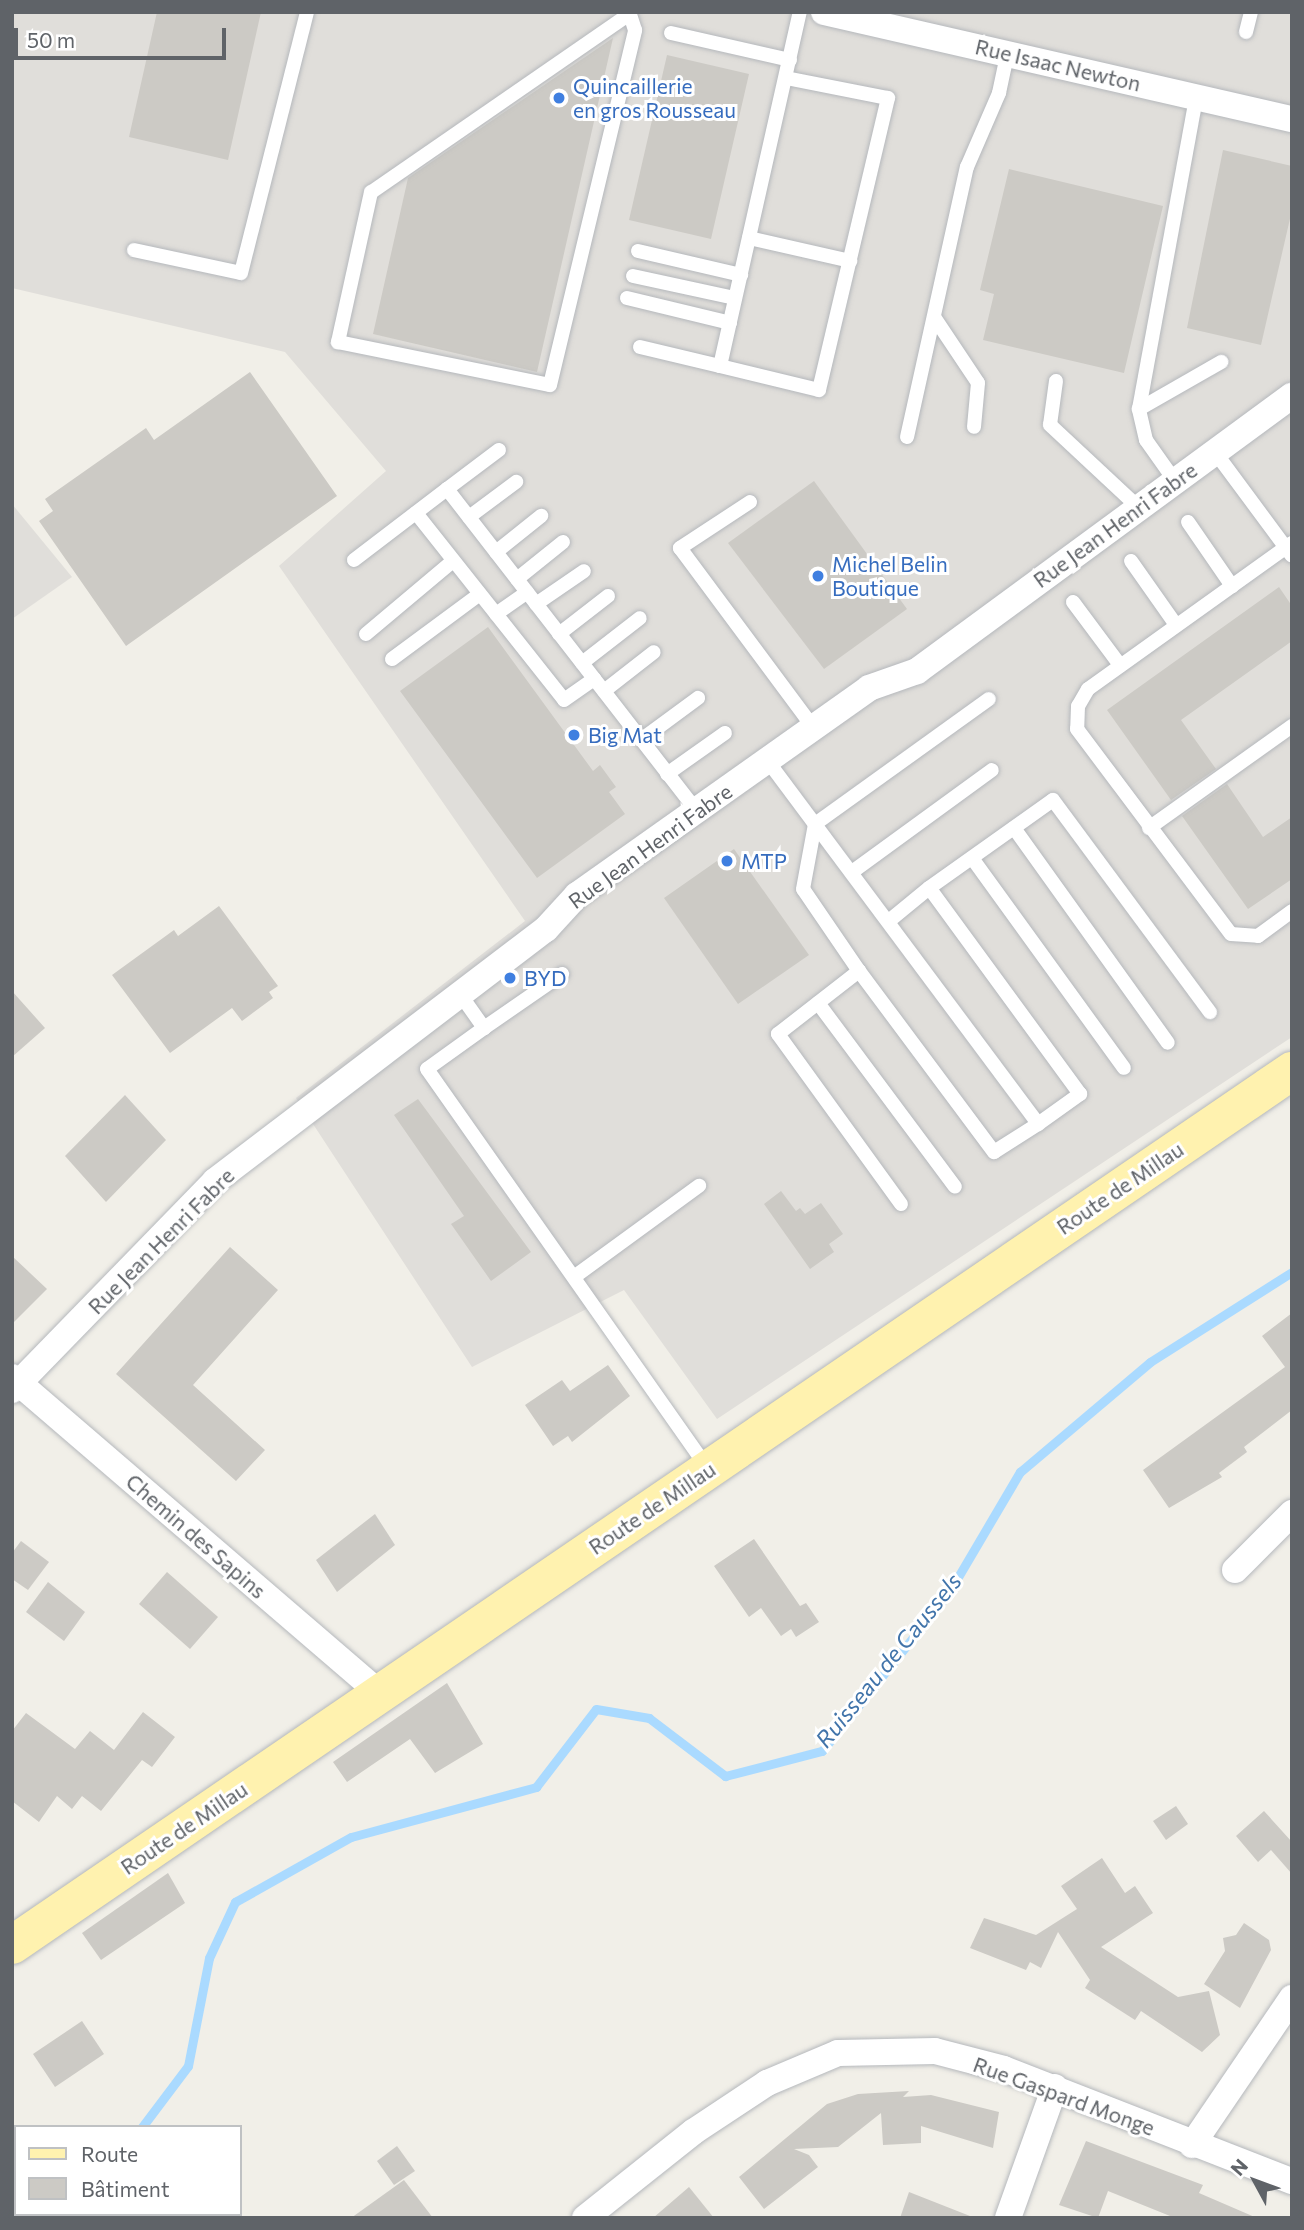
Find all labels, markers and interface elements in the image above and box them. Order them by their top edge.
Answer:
scale bar [18,14,229,58]
text: 50 m [27,27,75,52]
street label: Rue Isaac Newton [973,34,1143,96]
place label: Quincaillerie en gros Rousseau [573,73,736,123]
marker: Quincaillerie en gros Rousseau [551,90,567,106]
street label: Rue Jean Henri Fabre [1028,457,1202,593]
place label: Michel Belin Boutique [832,551,948,601]
marker: Michel Belin Boutique [810,568,826,584]
place label: Big Mat [588,722,662,748]
marker: Big Mat [566,727,582,743]
street label: Rue Jean Henri Fabre [563,778,737,914]
place label: MTP [741,848,787,874]
marker: MTP [719,853,735,869]
place label: BYD [524,965,566,991]
marker: BYD [502,970,518,986]
street label: Route de Millau [1052,1136,1188,1240]
street label: Rue Jean Henri Fabre [83,1163,239,1319]
street label: Route de Millau [584,1456,720,1560]
street label: Chemin des Sapins [121,1469,271,1603]
water label: Ruisseau de Caussels [809,1567,967,1753]
street label: Route de Millau [116,1776,252,1880]
street label: Rue Gaspard Monge [970,2051,1158,2141]
legend [14,2125,242,2216]
text: Route [81,2141,138,2166]
north arrow [1220,2146,1290,2216]
text: N [1225,2154,1252,2180]
text: Bâtiment [81,2176,170,2201]

